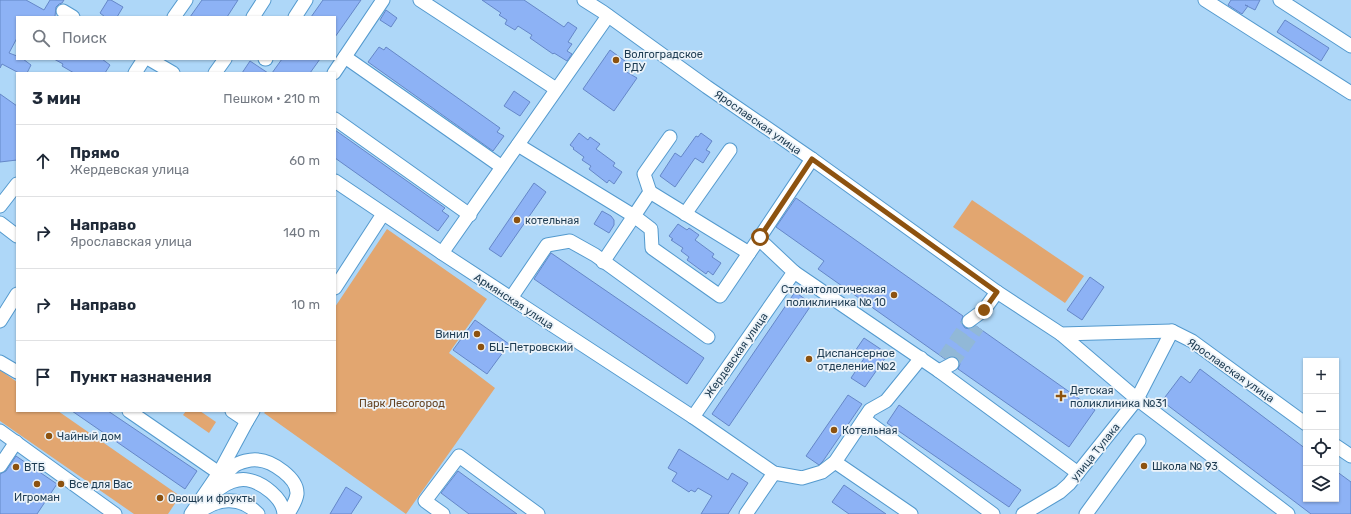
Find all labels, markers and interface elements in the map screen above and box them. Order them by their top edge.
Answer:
search box [16,16,336,60]
icon: search [30,27,52,49]
text: Поиск [62,29,107,47]
place label: Волгоградское РДУ [624,48,703,74]
marker: Волгоградское РДУ [611,55,621,65]
street label: Ярославская улица [712,87,804,157]
text: 3 мин [32,88,81,108]
text: Пешком · 210 m [223,91,320,106]
text: Прямо [70,144,120,162]
icon: ahead [32,150,54,172]
text: 60 m [289,153,320,168]
text: Жердевская улица [70,162,189,177]
place label: котельная [525,214,579,227]
marker: котельная [512,215,522,225]
text: Направо [70,216,136,234]
icon: right [32,222,54,244]
text: 140 m [283,225,320,240]
route start [751,228,769,246]
text: Ярославская улица [70,234,192,249]
street label: Армянская улица [471,271,556,332]
place label: Стоматологическая поликлиника № 10 [781,283,886,309]
marker: Стоматологическая поликлиника № 10 [889,290,899,300]
icon: right [32,294,54,316]
text: Направо [70,296,136,314]
text: 10 m [291,297,320,312]
route end [975,301,993,319]
street label: Жердевская улица [702,310,771,400]
place label: Винил [435,328,469,341]
marker: Винил [472,329,482,339]
street label: Ярославская улица [1185,335,1277,405]
place label: БЦ-Петровский [489,341,573,354]
marker: БЦ-Петровский [476,342,486,352]
place label: Диспансерное отделение №2 [817,347,896,373]
marker: Диспансерное отделение №2 [804,354,814,364]
map controls [1303,358,1339,502]
button: + [1303,358,1339,394]
icon: arrive [32,366,54,388]
text: Пункт назначения [70,368,212,386]
place label: Детская поликлиника №31 [1070,384,1167,410]
marker: Детская поликлиника №31 [1055,390,1067,402]
button: − [1303,394,1339,430]
park label: Парк Лесогород [359,397,445,410]
street label: улица Тулака [1068,421,1123,484]
place label: Котельная [842,424,897,437]
marker: Котельная [829,425,839,435]
place label: Чайный дом [57,430,121,443]
button: locate [1303,430,1339,466]
marker: Чайный дом [44,431,54,441]
place label: Школа № 93 [1152,460,1218,473]
place label: ВТБ [24,461,45,474]
marker: Школа № 93 [1139,461,1149,471]
marker: ВТБ [11,462,21,472]
button: layers [1303,466,1339,502]
place label: Все для Вас [69,478,132,491]
marker: Игроман [32,479,42,489]
marker: Все для Вас [56,479,66,489]
place label: Игроман [14,491,60,504]
place label: Овощи и фрукты [168,492,255,505]
marker: Овощи и фрукты [155,493,165,503]

